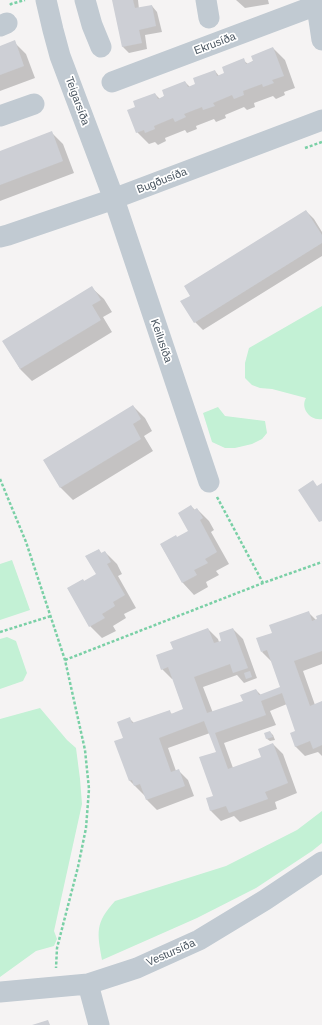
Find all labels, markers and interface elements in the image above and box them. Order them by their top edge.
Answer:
street label: Ekrusíða [192,30,238,58]
street label: Teigarsíða [62,75,92,127]
street label: Bugðusíða [135,165,189,197]
street label: Keilusíða [147,317,175,365]
street label: Vestursíða [145,936,197,970]

